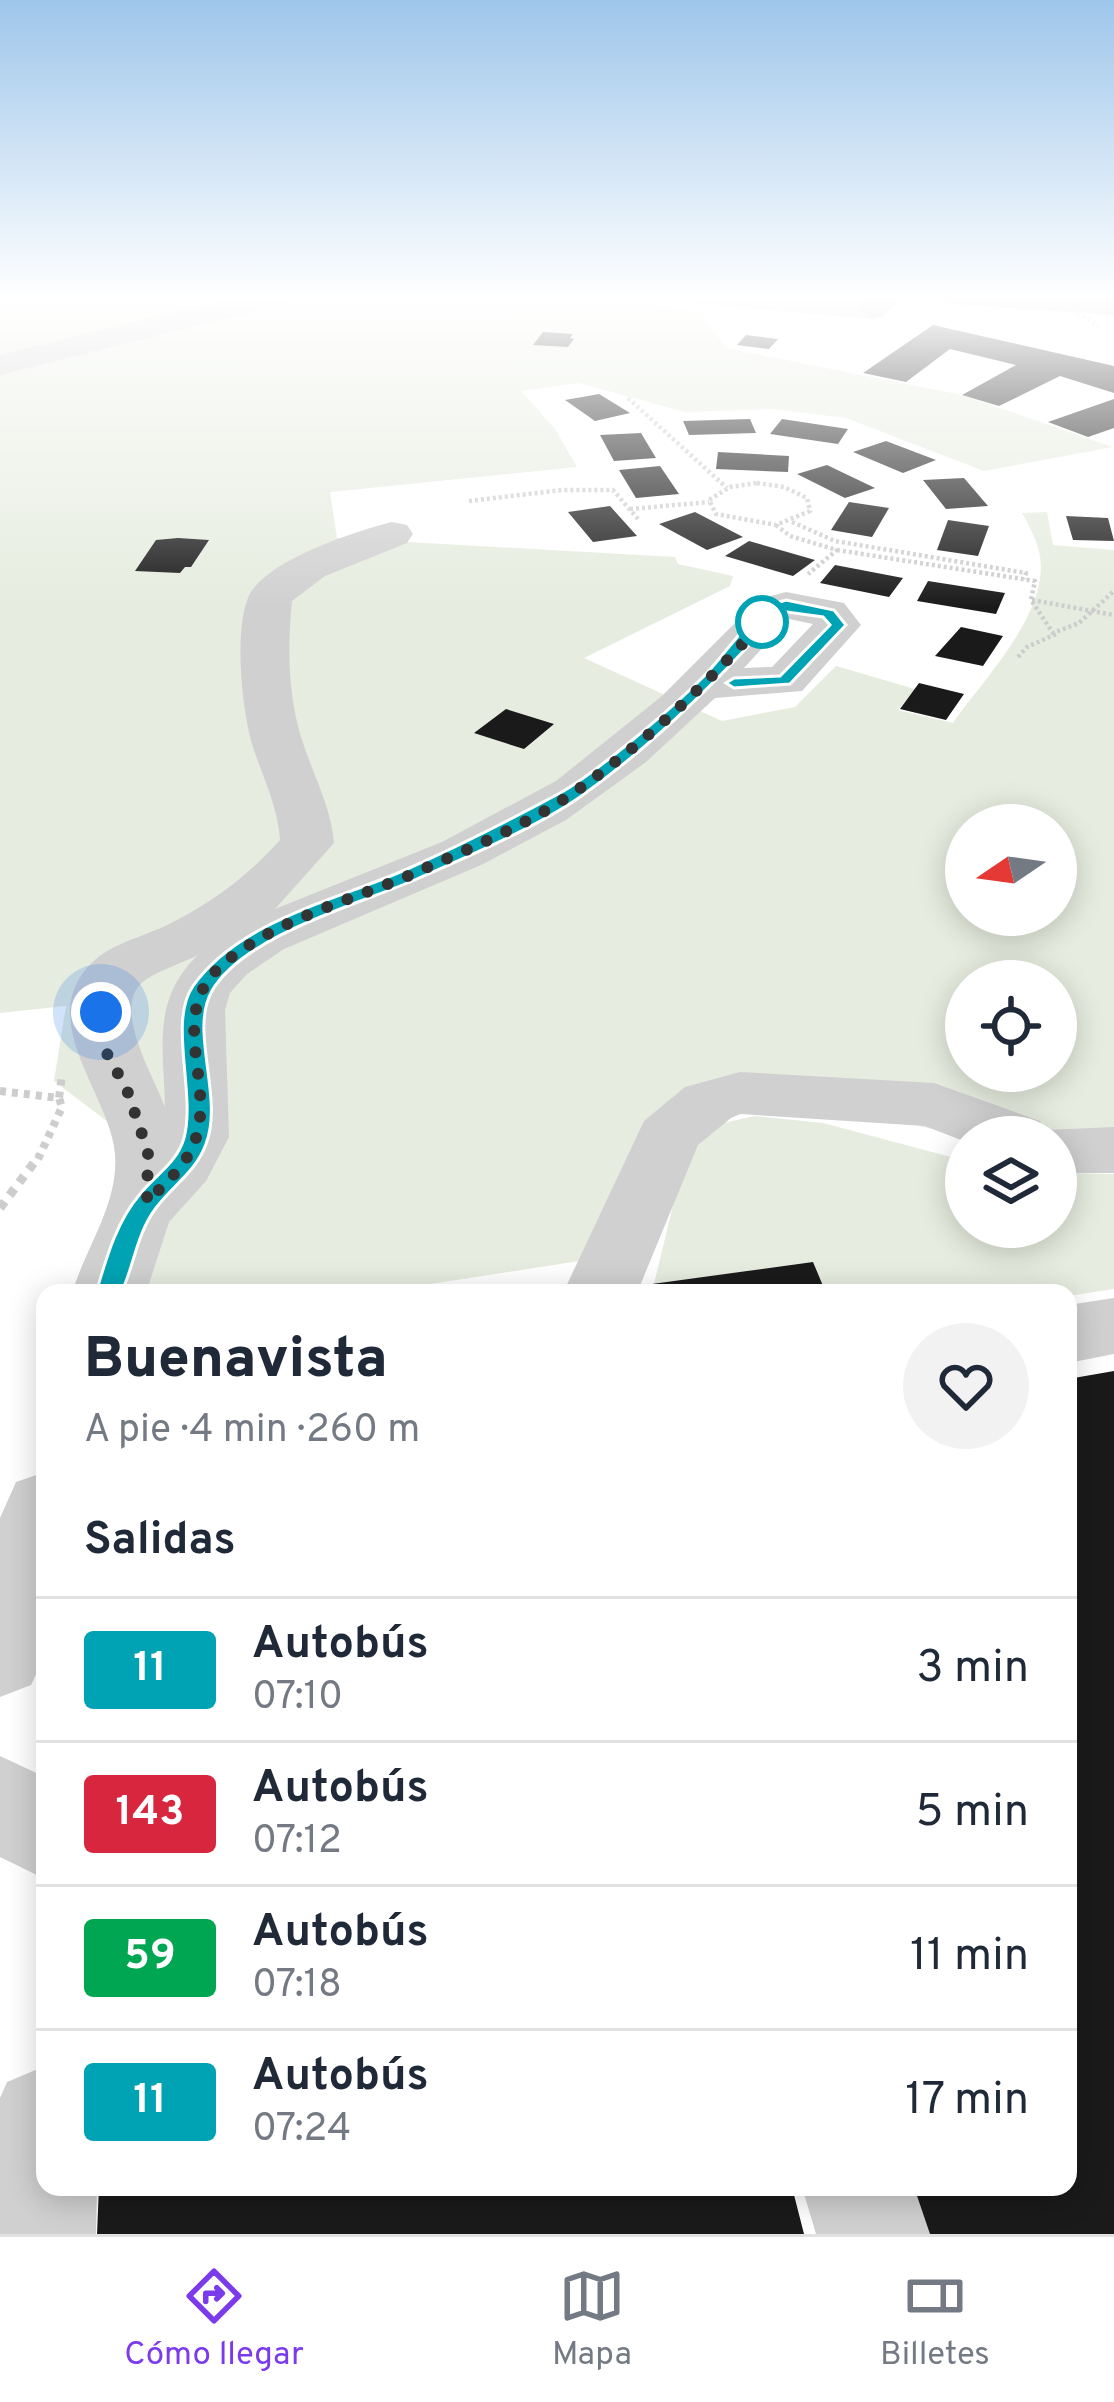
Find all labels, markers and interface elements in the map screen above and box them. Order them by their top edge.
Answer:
unlabelled marker [737,597,787,647]
north arrow [945,804,1077,936]
map controls [945,804,1077,1248]
button: locate [945,960,1077,1092]
your location [71,982,131,1042]
button: layers [945,1116,1077,1248]
button: heart [903,1323,1029,1449]
text: Buenavista [84,1326,388,1398]
text: A pie · 4 min · 260 m [84,1407,420,1456]
text: Salidas [84,1513,236,1570]
text: Autobús [252,1617,429,1674]
text: 3 min [916,1641,1029,1698]
text: 11 [133,1643,167,1696]
text: 07:10 [252,1674,343,1723]
text: Autobús [252,1761,429,1818]
text: 5 min [916,1785,1029,1842]
text: 143 [115,1787,185,1840]
text: 07:12 [252,1818,342,1867]
text: Autobús [252,1905,429,1962]
text: 11 min [910,1929,1029,1986]
text: 59 [124,1931,176,1984]
text: 07:18 [252,1962,342,2011]
text: Autobús [252,2049,429,2106]
text: 17 min [905,2073,1029,2130]
text: 11 [133,2075,167,2128]
text: 07:24 [252,2106,351,2155]
tab: Cómo llegar [124,2263,304,2377]
tab: Mapa [552,2263,632,2377]
tab: Billetes [880,2263,990,2377]

